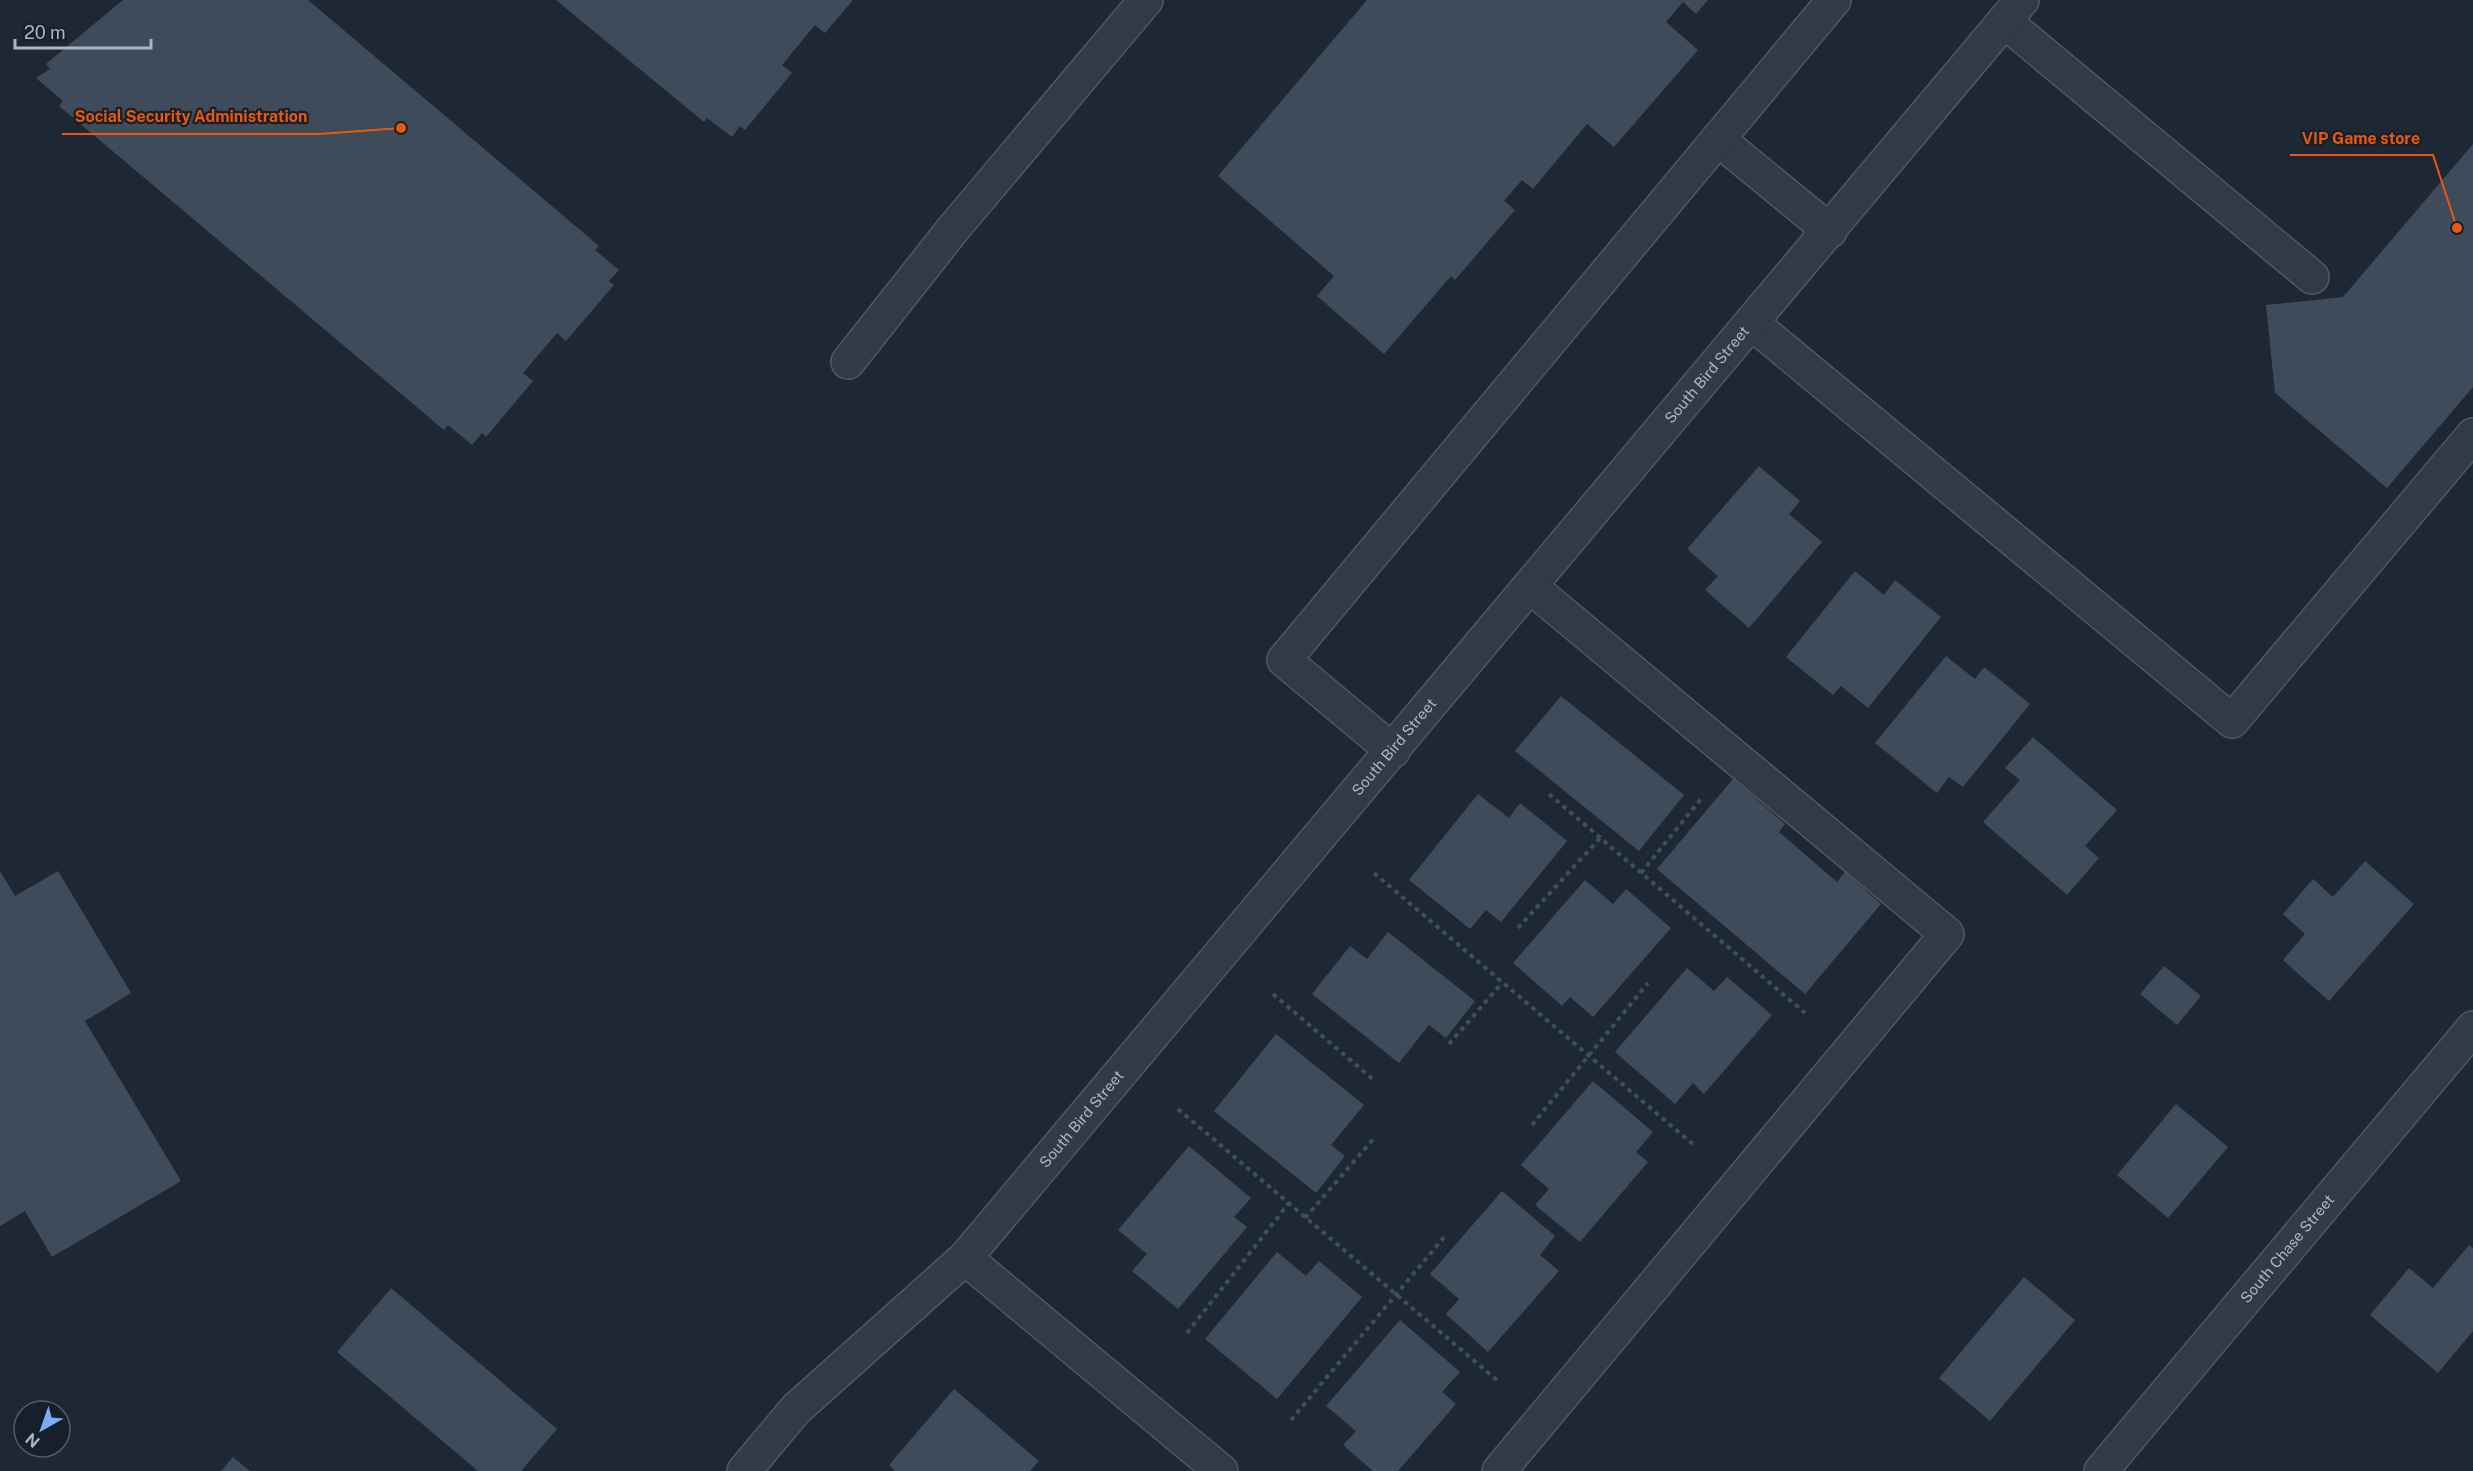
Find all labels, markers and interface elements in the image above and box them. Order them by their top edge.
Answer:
scale bar [15,12,152,50]
text: 20 m [24,22,66,43]
callout: Social Security Administration [62,100,319,134]
text: Social Security Administration [74,107,308,126]
callout: VIP Game store [2290,121,2433,155]
text: VIP Game store [2302,129,2420,148]
street label: South Bird Street [1661,322,1752,427]
street label: South Bird Street [1348,695,1440,799]
street label: South Bird Street [1036,1067,1127,1171]
street label: South Chase Street [2237,1191,2337,1306]
north arrow [12,1399,72,1459]
text: N [22,1429,44,1451]

